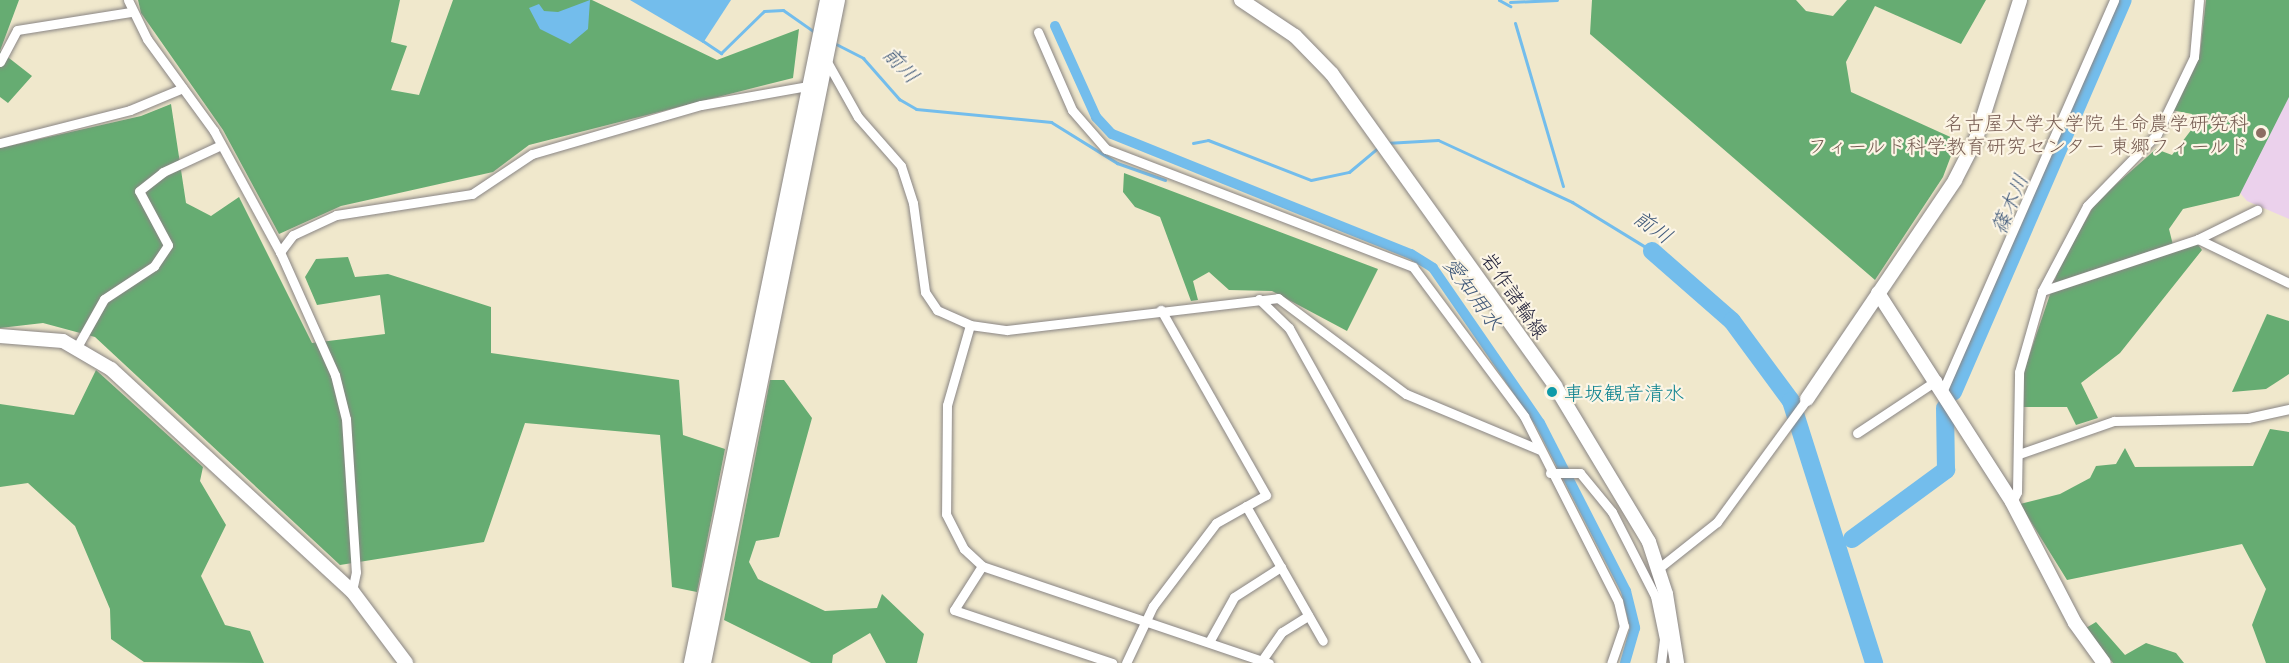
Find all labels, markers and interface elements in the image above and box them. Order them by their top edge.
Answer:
water label: 前川 [877,41,925,89]
place label: 名古屋大学大学院 生命農学研究科 フィールド科学教育研究センター 東郷フィールド [1804,110,2249,157]
marker: 名古屋大学大学院 生命農学研究科 フィールド科学教育研究センター 東郷フィールド [2254,126,2268,140]
water label: 篠木川 [1986,170,2034,238]
water label: 前川 [1629,205,1677,249]
street label: 岩作諸輪線 [1476,247,1554,343]
water label: 愛知用水 [1438,253,1508,335]
place label: 車坂観音清水 [1564,380,1684,404]
marker: 車坂観音清水 [1545,385,1559,399]

